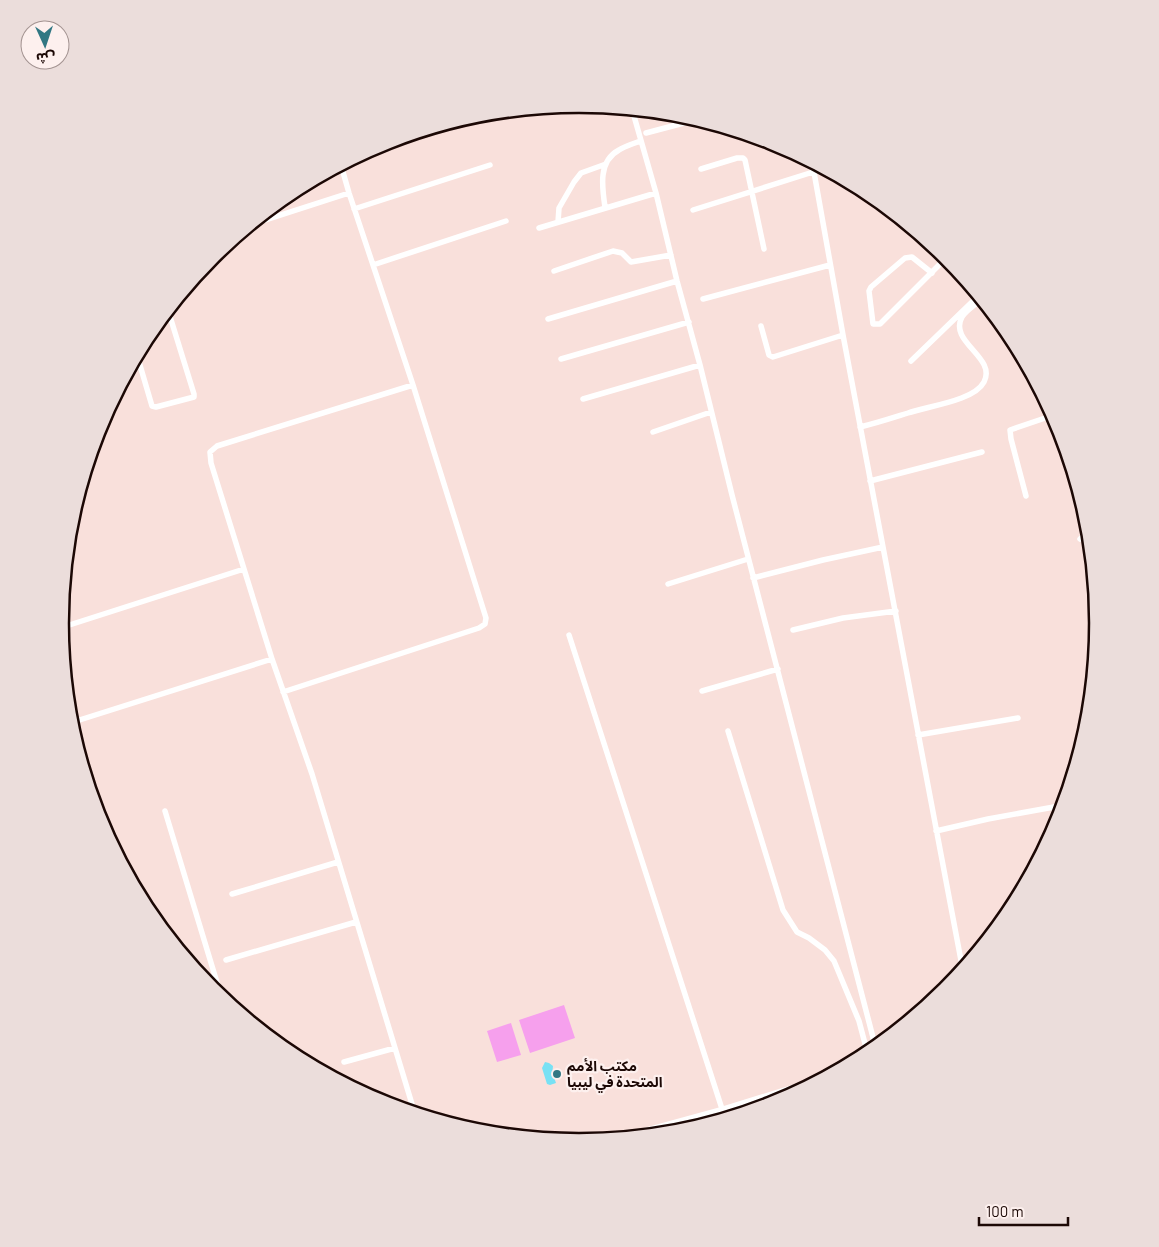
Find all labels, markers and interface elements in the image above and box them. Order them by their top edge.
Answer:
north arrow [20,20,70,70]
text: ش [36,49,56,67]
place label: مكتب الأمم المتحدة في ليبيا [567,1057,663,1093]
marker: مكتب الأمم المتحدة في ليبيا [551,1068,563,1080]
scale bar [979,1194,1068,1226]
text: 100 m [986,1202,1024,1220]

